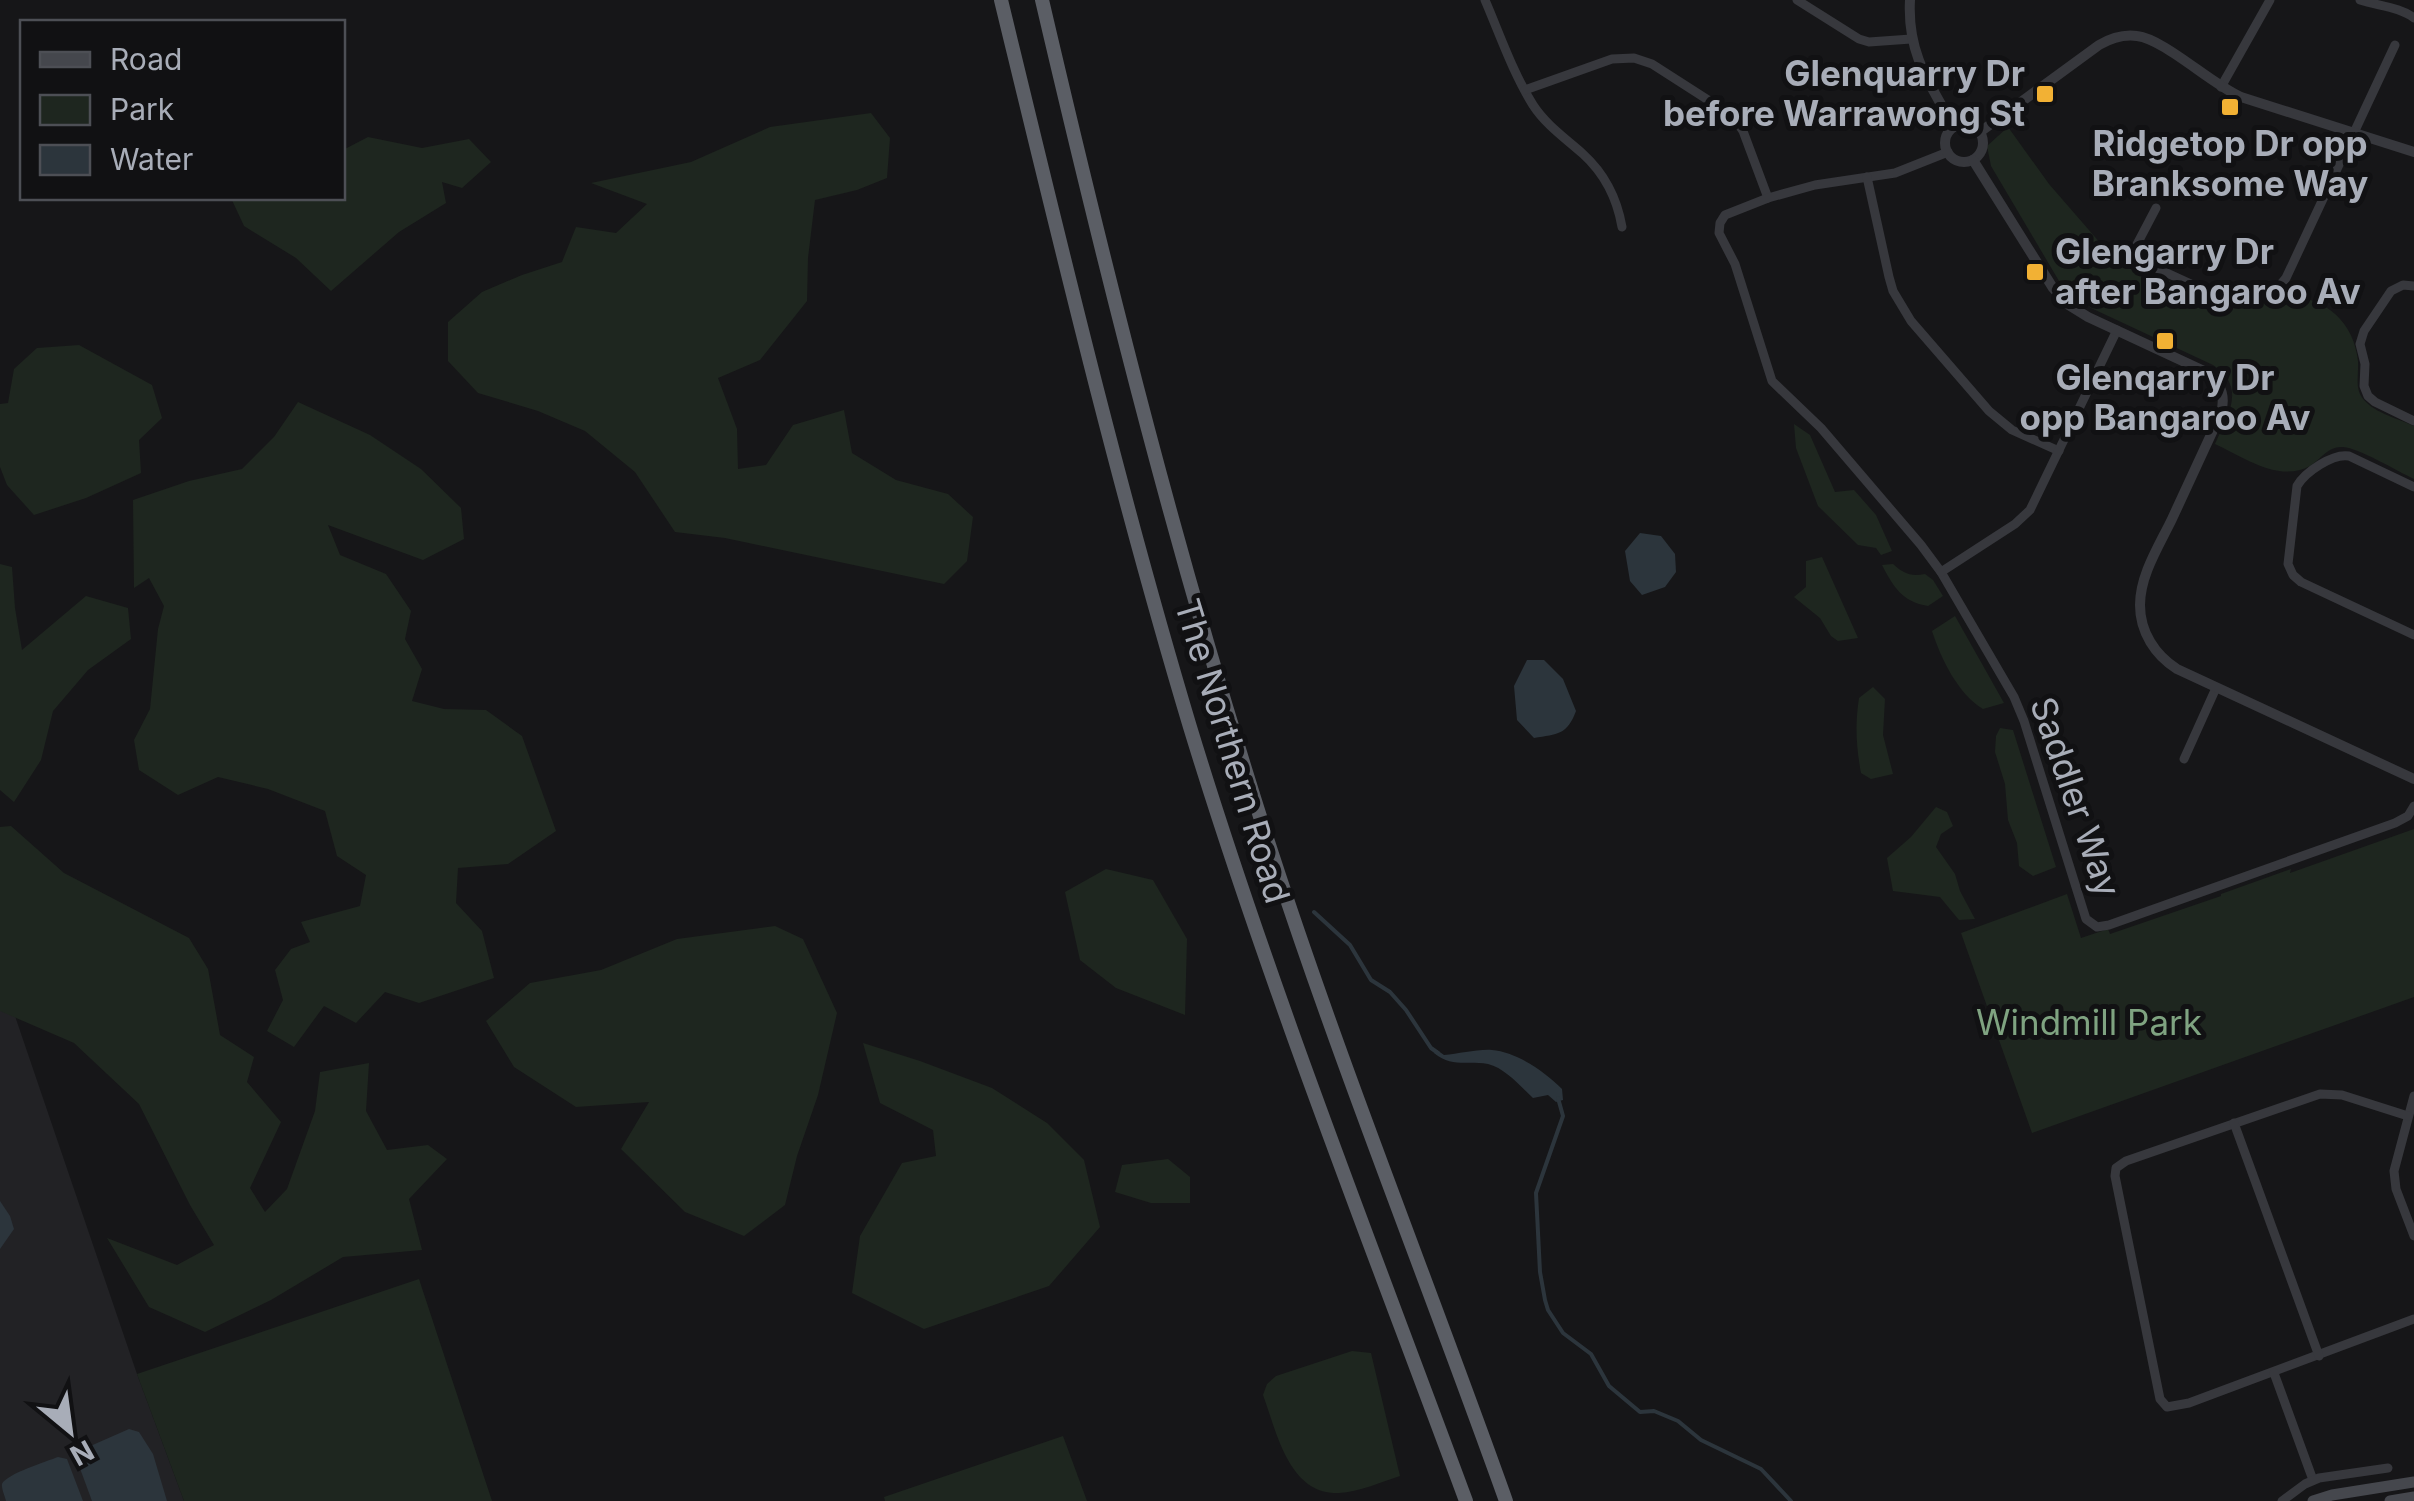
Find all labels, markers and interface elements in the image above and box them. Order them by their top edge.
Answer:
legend [20,20,345,200]
text: Road [110,41,182,77]
place label: Glenquarry Dr before Warrawong St [1663,52,2025,134]
marker: Glenquarry Dr before Warrawong St [2034,83,2056,105]
text: Park [110,91,175,127]
marker: Ridgetop Dr opp Branksome Way [2219,96,2241,118]
place label: Ridgetop Dr opp Branksome Way [2092,122,2368,204]
text: Water [110,141,193,177]
place label: Glengarry Dr after Bangaroo Av [2055,230,2361,312]
marker: Glengarry Dr after Bangaroo Av [2024,261,2046,283]
marker: Glenqarry Dr opp Bangaroo Av [2154,330,2176,352]
place label: Glenqarry Dr opp Bangaroo Av [2020,356,2310,438]
street label: The Northern Road [1167,594,1299,908]
street label: Saddler Way [2022,691,2130,902]
park label: Windmill Park [1976,1001,2202,1043]
north arrow [20,1381,120,1481]
text: N [65,1433,100,1473]

